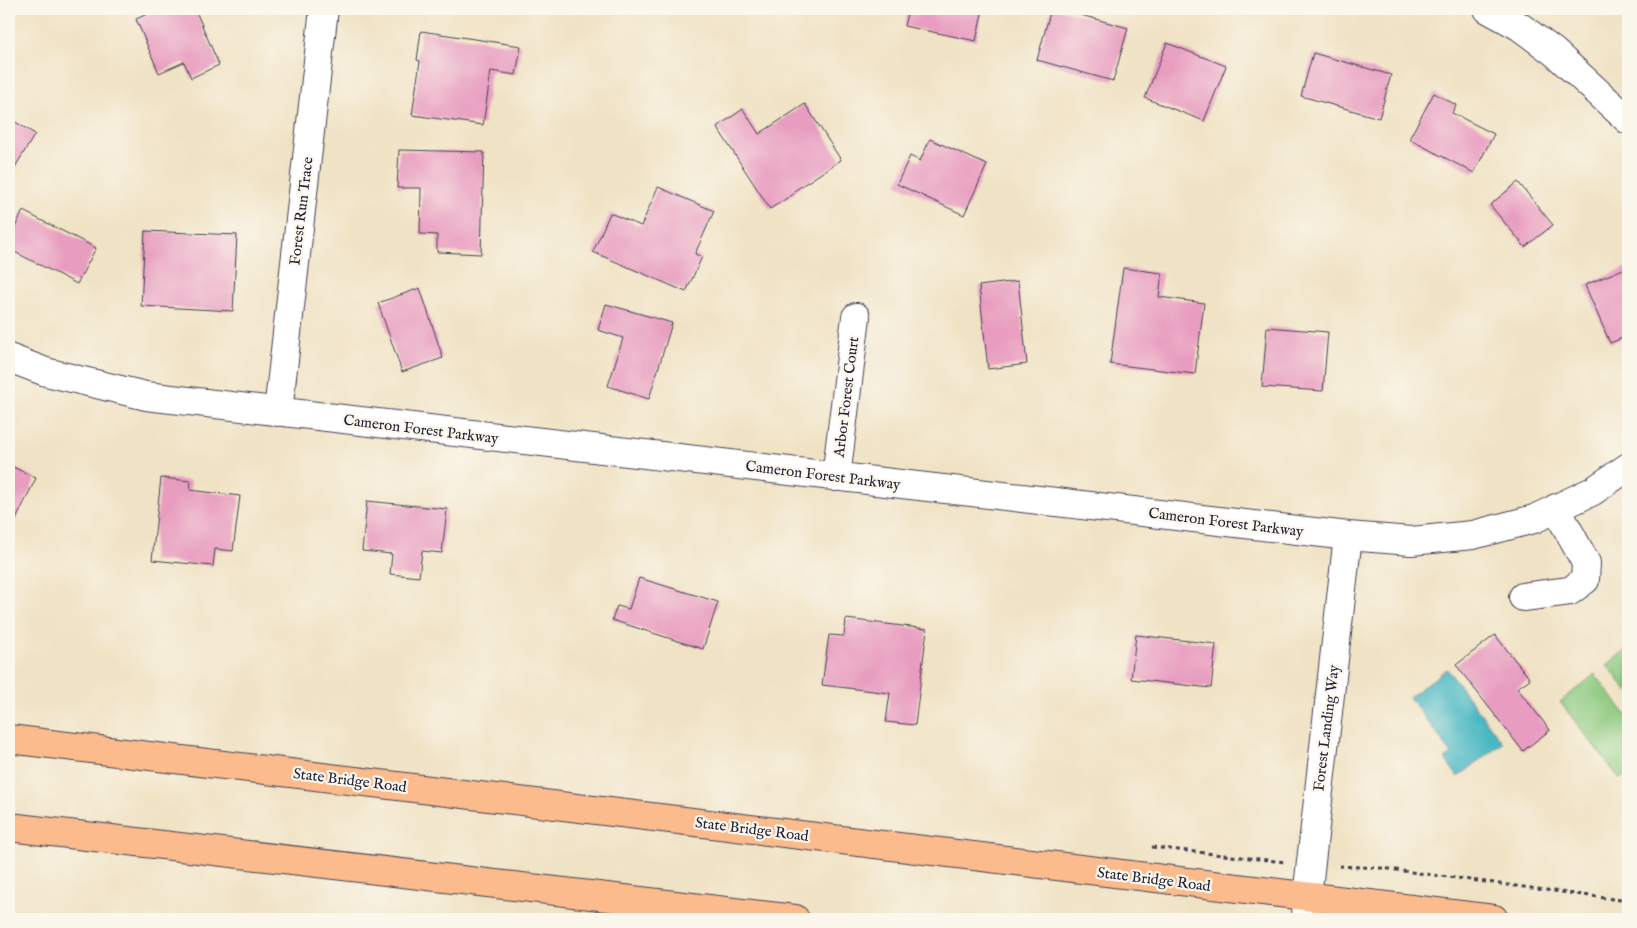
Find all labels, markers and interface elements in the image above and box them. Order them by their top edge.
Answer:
street label: Forest Run Trace [285,156,318,266]
street label: Arbor Forest Court [830,336,863,459]
street label: Cameron Forest Parkway [342,411,500,449]
street label: Cameron Forest Parkway [744,457,902,495]
street label: Cameron Forest Parkway [1147,504,1305,542]
street label: Forest Landing Way [1309,663,1344,792]
street label: State Bridge Road [292,764,409,797]
street label: State Bridge Road [694,813,811,846]
street label: State Bridge Road [1096,863,1213,896]

